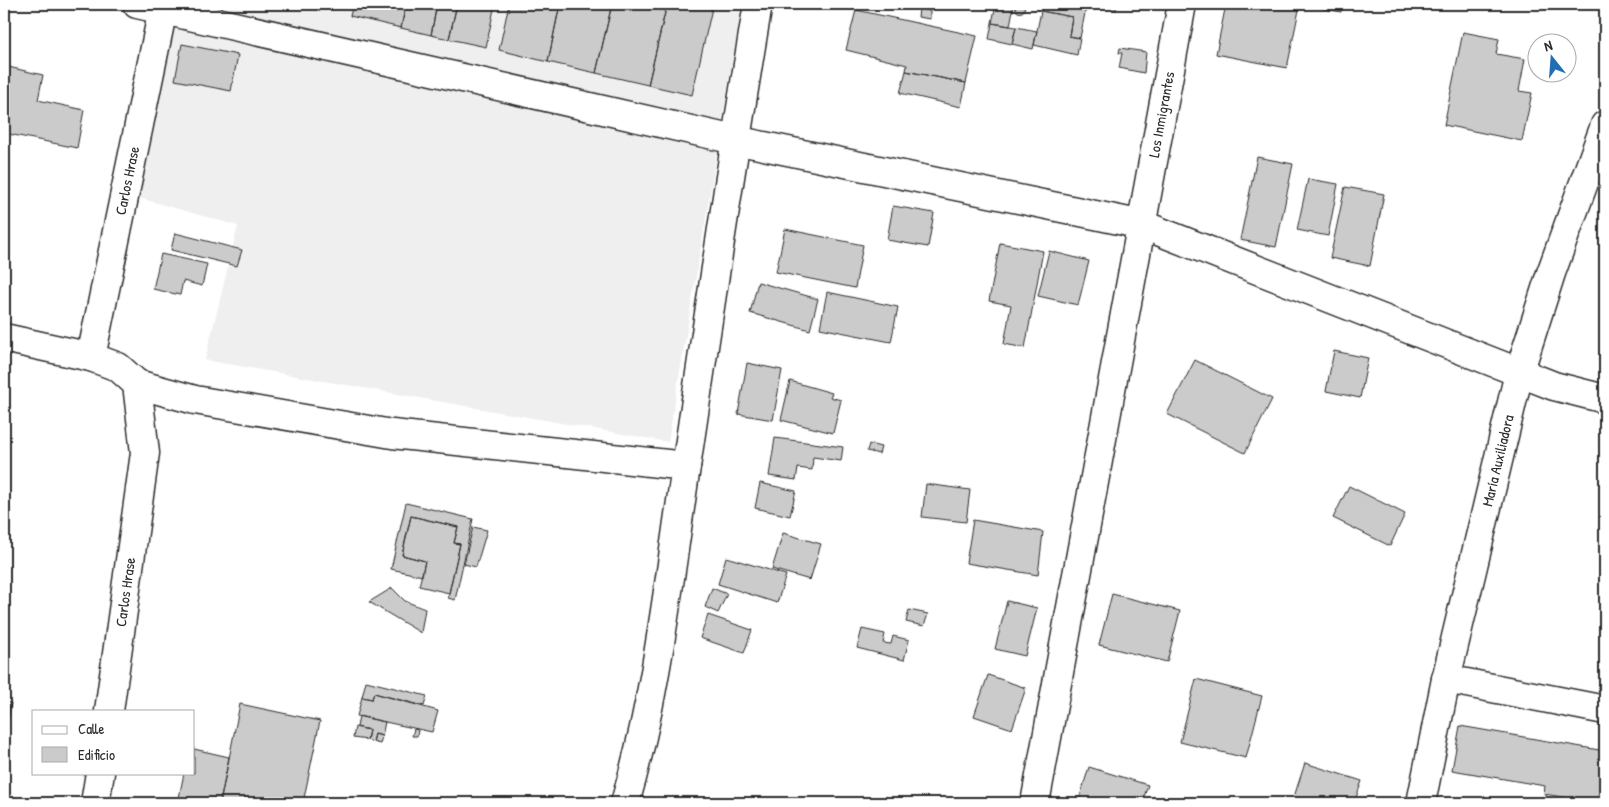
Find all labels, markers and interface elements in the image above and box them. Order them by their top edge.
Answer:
north arrow [1526,32,1576,82]
text: N [1542,35,1555,55]
street label: Los Inmigrantes [1143,70,1179,159]
street label: Carlos Hrase [110,144,144,217]
street label: María Auxiliadora [1477,412,1519,508]
street label: Carlos Hrase [110,556,140,628]
legend [32,710,195,774]
text: Calle [78,718,105,739]
text: Edificio [78,744,115,765]

